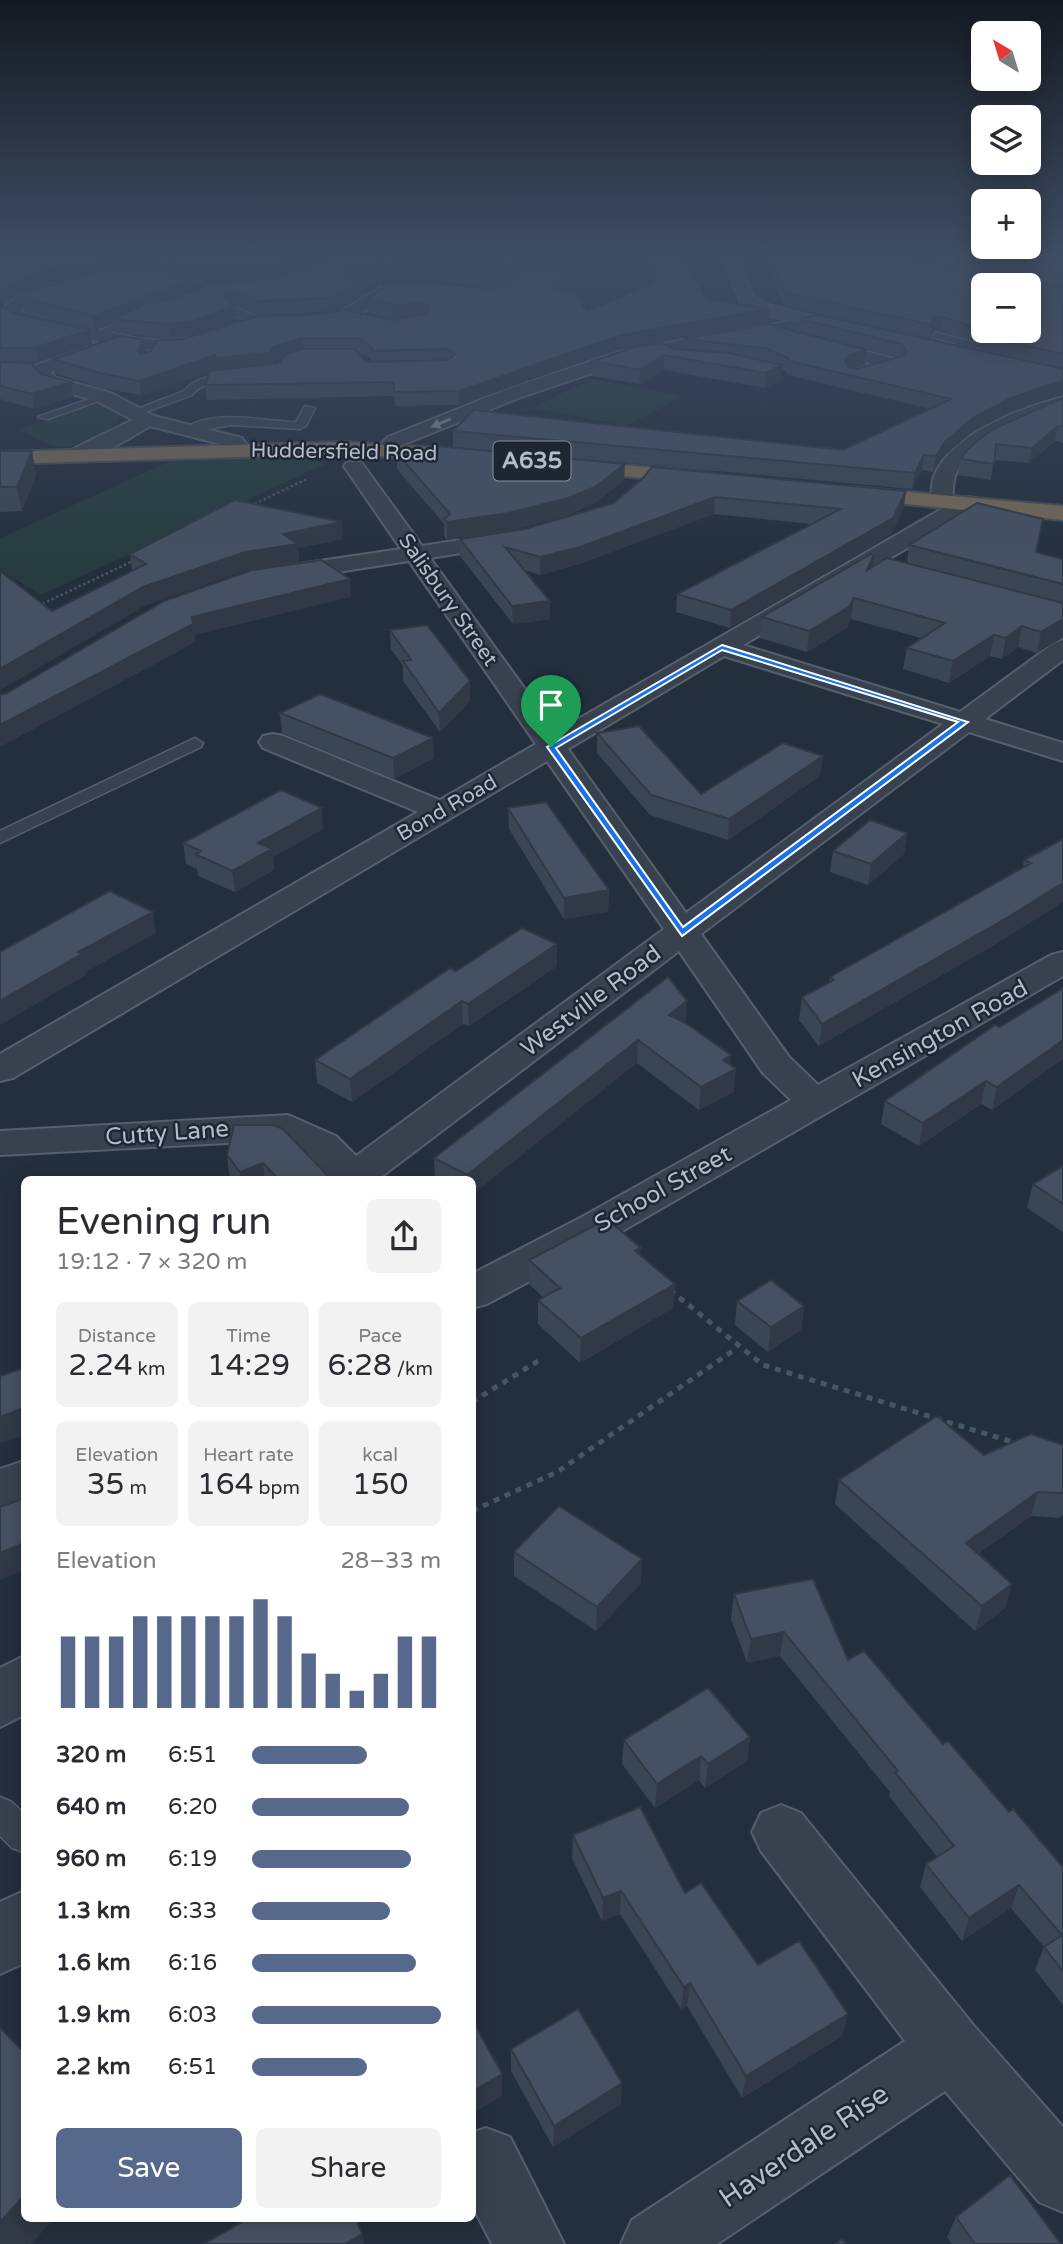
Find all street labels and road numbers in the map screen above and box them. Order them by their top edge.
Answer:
street label: Huddersfield Road [250,438,438,466]
road number: A635 [494,442,570,481]
street label: Salisbury Street [393,529,503,671]
street label: Bond Road [392,769,502,847]
street label: Westville Road [515,939,667,1063]
street label: Kensington Road [847,974,1033,1094]
street label: Cutty Lane [104,1114,230,1152]
street label: School Street [589,1139,737,1239]
street label: Haverdale Rise [713,2077,895,2215]

